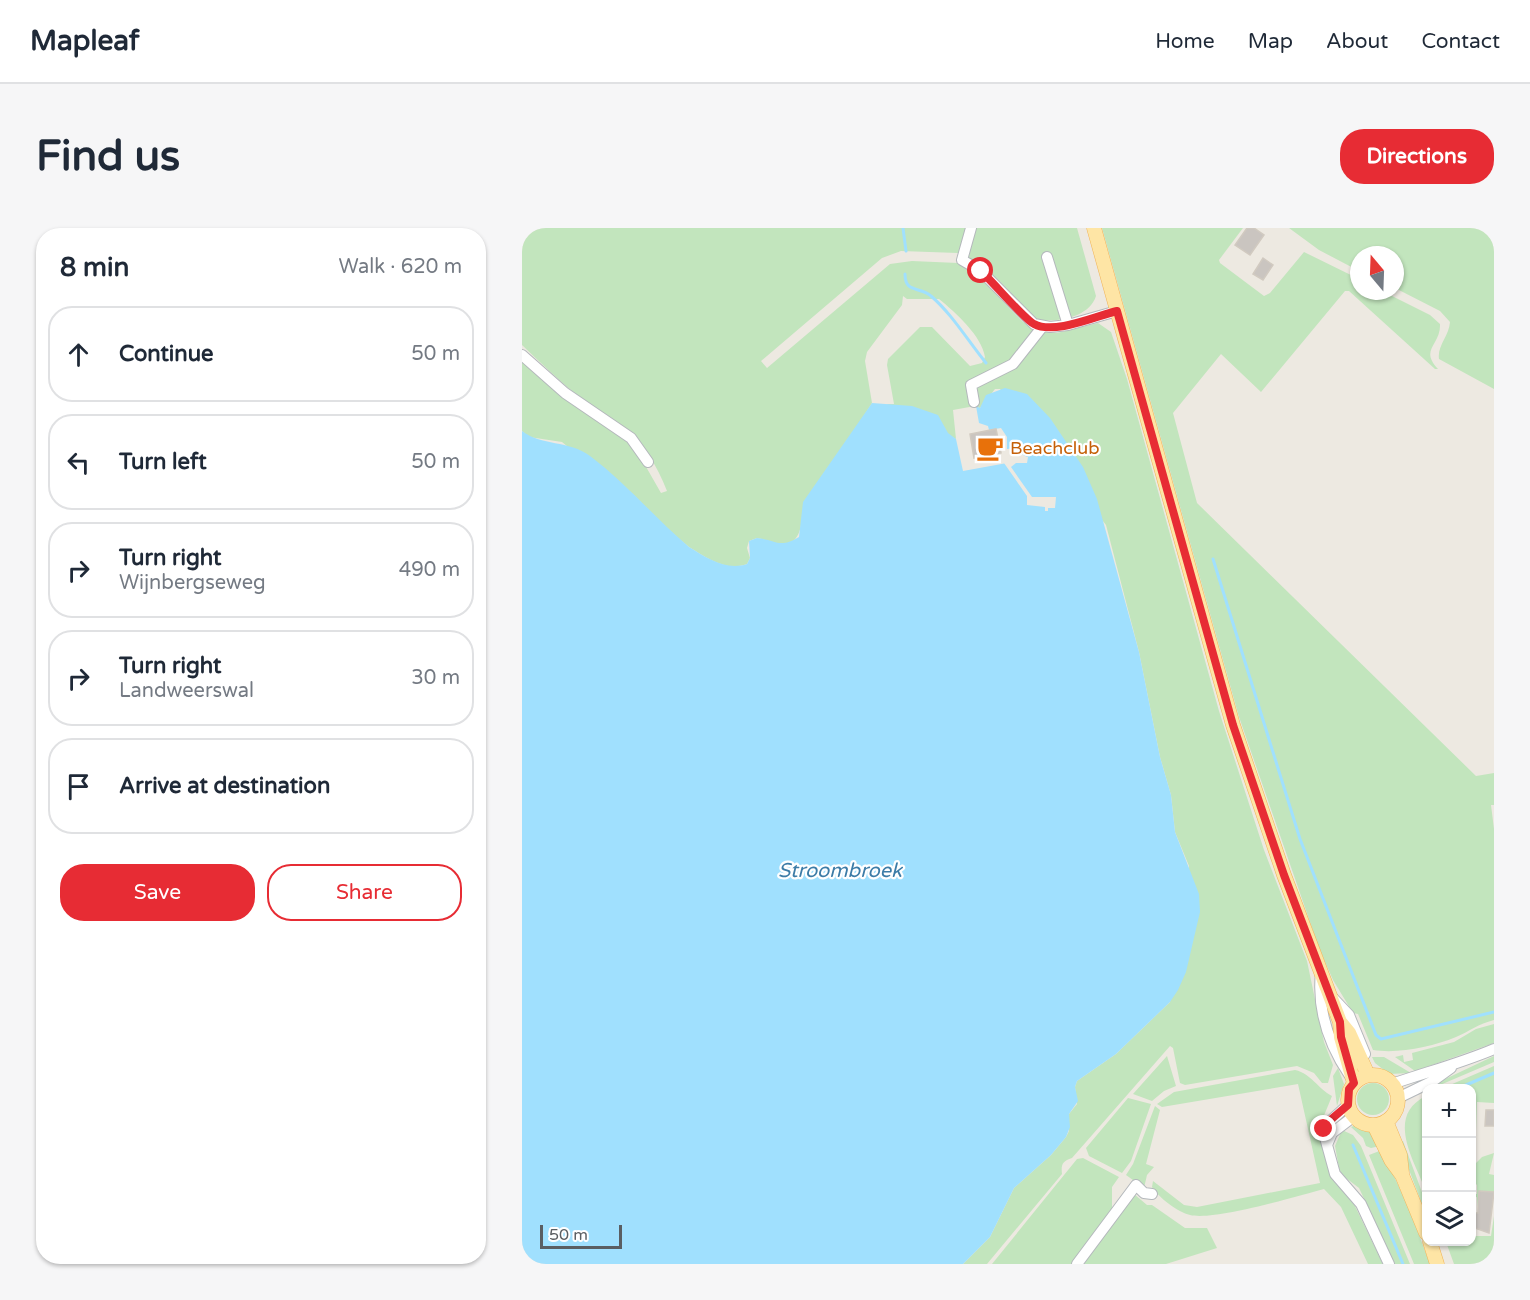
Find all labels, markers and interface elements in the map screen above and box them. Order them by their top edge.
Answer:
text: Mapleaf [30,24,139,58]
text: Home [1155,29,1215,54]
text: Map [1248,29,1293,54]
text: About [1326,29,1388,54]
text: Contact [1421,29,1500,54]
button: Directions [1340,129,1494,184]
text: Find us [36,131,180,182]
north arrow [1350,246,1404,300]
text: 8 min [60,252,129,283]
text: Walk · 620 m [339,255,462,279]
route start [967,257,993,283]
icon: ahead [62,338,95,371]
text: Continue [119,341,214,367]
text: 50 m [411,342,460,366]
cafe icon: Beachclub [975,433,1005,463]
place label: Beachclub [1010,437,1100,459]
icon: left [62,446,95,479]
text: Turn left [119,449,207,475]
text: 50 m [411,450,460,474]
text: Turn right [119,545,221,571]
icon: right [62,554,95,587]
text: 490 m [399,558,460,582]
text: Wijnbergseweg [119,571,266,595]
text: Turn right [119,653,221,679]
icon: right [62,662,95,695]
text: 30 m [411,666,460,690]
text: Landweerswal [119,679,254,703]
icon: arrive [62,770,95,803]
text: Arrive at destination [119,773,330,799]
water label: Stroombroek [778,859,904,883]
button: Save [60,864,255,921]
button: Share [267,864,462,921]
map controls [1422,1084,1476,1246]
button: + [1422,1084,1476,1138]
route end [1310,1115,1336,1141]
button: − [1422,1138,1476,1192]
button: layers [1422,1192,1476,1246]
scale bar [540,1222,622,1250]
text: 50 m [549,1225,588,1245]

